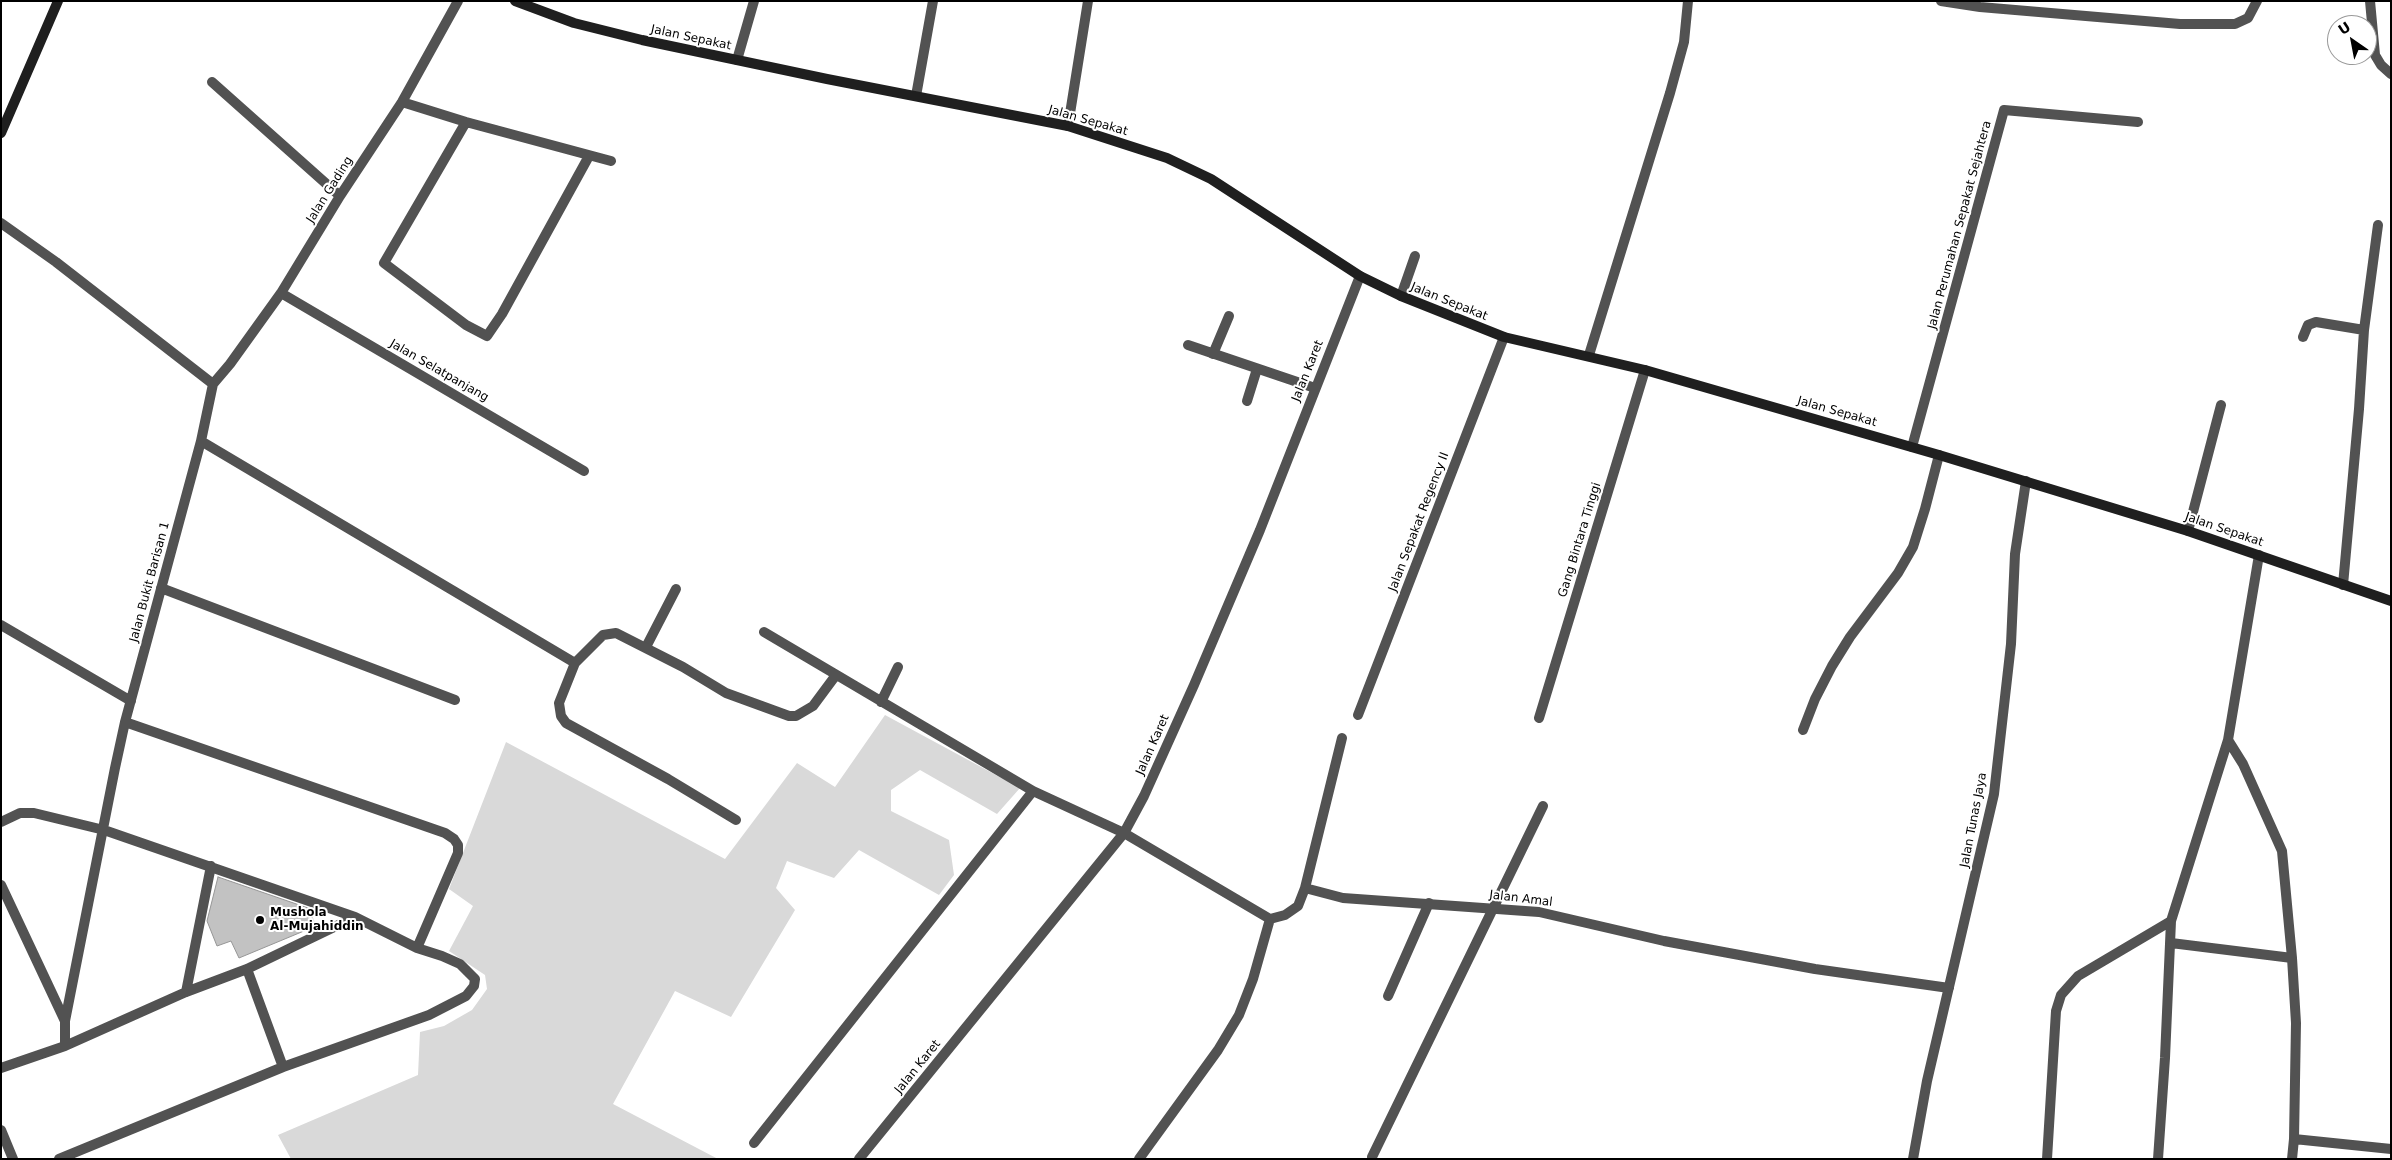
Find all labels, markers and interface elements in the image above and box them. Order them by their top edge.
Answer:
north arrow [2327,15,2377,65]
text: U [2335,18,2354,38]
street label: Jalan Sepakat [650,22,732,54]
street label: Jalan Sepakat [1047,103,1129,139]
street label: Jalan Perumahan Sepakat Sejahtera [1925,119,1995,331]
street label: Jalan Gading [304,154,356,226]
street label: Jalan Sepakat [1408,280,1490,324]
street label: Jalan Selatpanjang [387,337,491,405]
street label: Jalan Karet [1289,338,1327,404]
street label: Jalan Sepakat [1796,394,1878,430]
street label: Jalan Sepakat Regency II [1386,450,1452,594]
street label: Gang Bintara Tinggi [1556,481,1604,599]
street label: Jalan Sepakat [2183,510,2265,550]
street label: Jalan Bukit Barisan 1 [127,520,173,644]
street label: Jalan Karet [1133,712,1173,778]
street label: Jalan Tunas Jaya [1958,771,1990,869]
street label: Jalan Amal [1489,888,1553,910]
place label: Mushola Al-Mujahiddin [270,906,364,934]
marker: Mushola Al-Mujahiddin [254,914,266,926]
street label: Jalan Karet [892,1037,944,1097]

